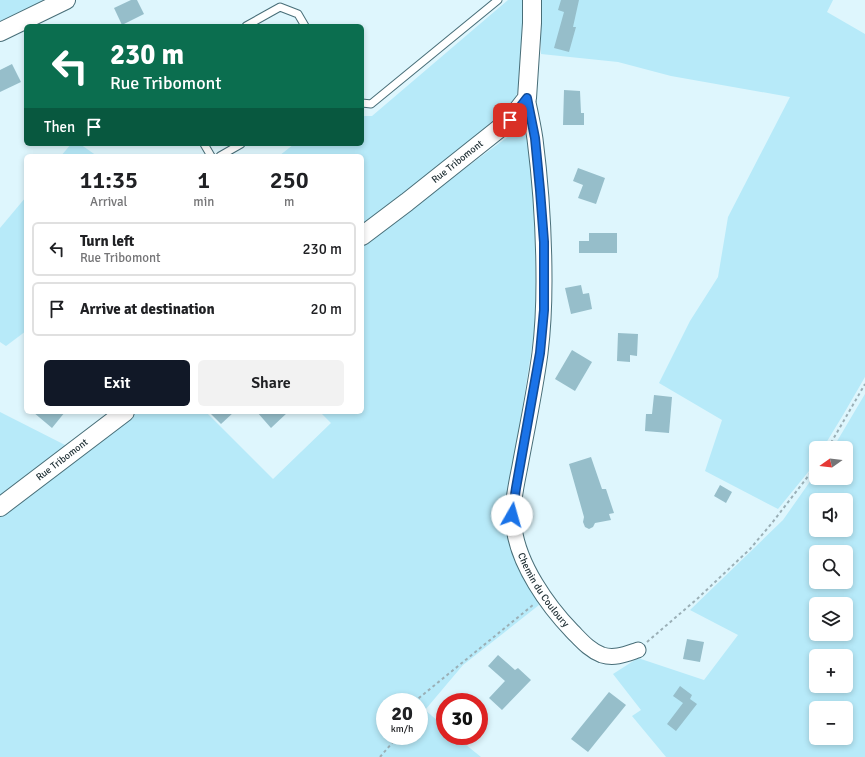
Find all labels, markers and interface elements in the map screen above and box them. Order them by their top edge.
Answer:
text: 230 m [110,38,184,72]
icon: left [44,40,96,92]
text: Rue Tribomont [110,72,222,94]
pin [493,103,527,137]
icon: arrive [499,109,521,131]
icon: arrive [83,116,105,138]
text: Then [44,118,75,136]
street label: Rue Tribomont [429,137,486,186]
text: 11:35 [79,165,138,195]
text: 1 [197,165,210,195]
text: 250 [270,165,309,195]
text: Arrival [90,194,127,210]
text: min [193,194,214,210]
text: m [284,194,294,210]
text: Turn left [80,232,134,250]
icon: left [46,238,68,260]
text: 230 m [302,240,342,258]
text: Rue Tribomont [80,250,161,266]
icon: arrive [46,298,68,320]
text: Arrive at destination [80,300,215,318]
text: 20 m [311,300,342,318]
button: Exit [44,360,190,406]
button: Share [198,360,344,406]
street label: Rue Tribomont [34,436,91,483]
north arrow [809,441,853,485]
map controls [809,441,853,745]
button: sound [809,493,853,537]
position arrow [491,494,533,536]
button: search [809,545,853,589]
street label: Chemin du Couloury [515,551,572,630]
button: layers [809,597,853,641]
button: + [809,649,853,693]
speed limit sign: 30 [436,693,488,745]
text: 20 [391,701,413,726]
button: − [809,701,853,745]
text: km/h [391,723,413,735]

